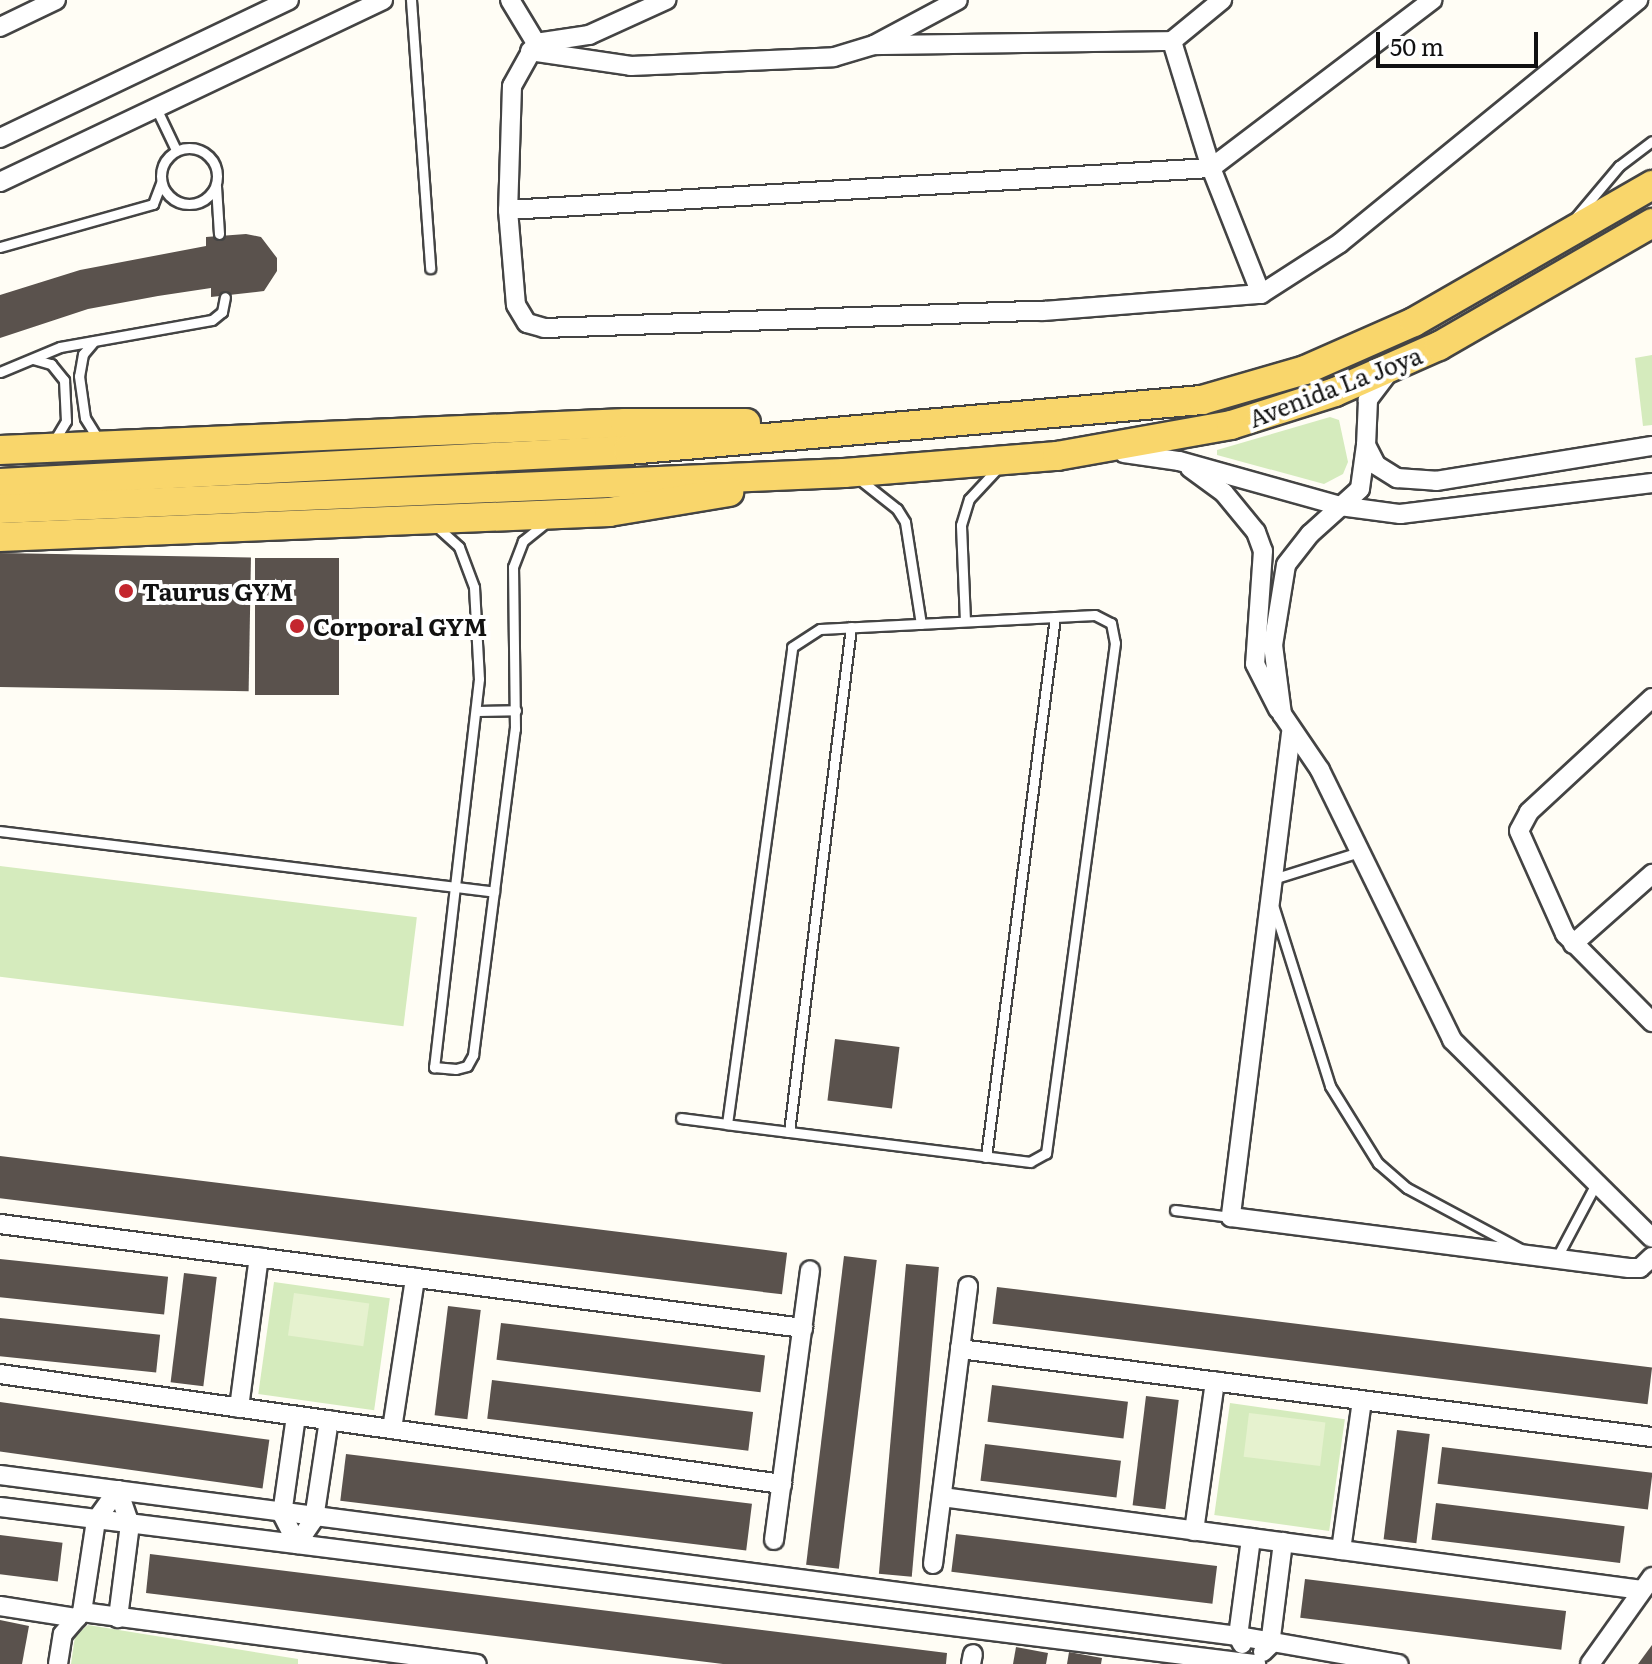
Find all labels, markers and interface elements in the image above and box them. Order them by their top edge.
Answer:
scale bar [1380,16,1542,66]
text: 50 m [1390,28,1444,63]
street label: Avenida La Joya [1244,340,1426,432]
place label: Taurus GYM [142,577,293,605]
marker: Taurus GYM [117,582,135,600]
place label: Corporal GYM [313,612,487,640]
marker: Corporal GYM [288,617,306,635]

